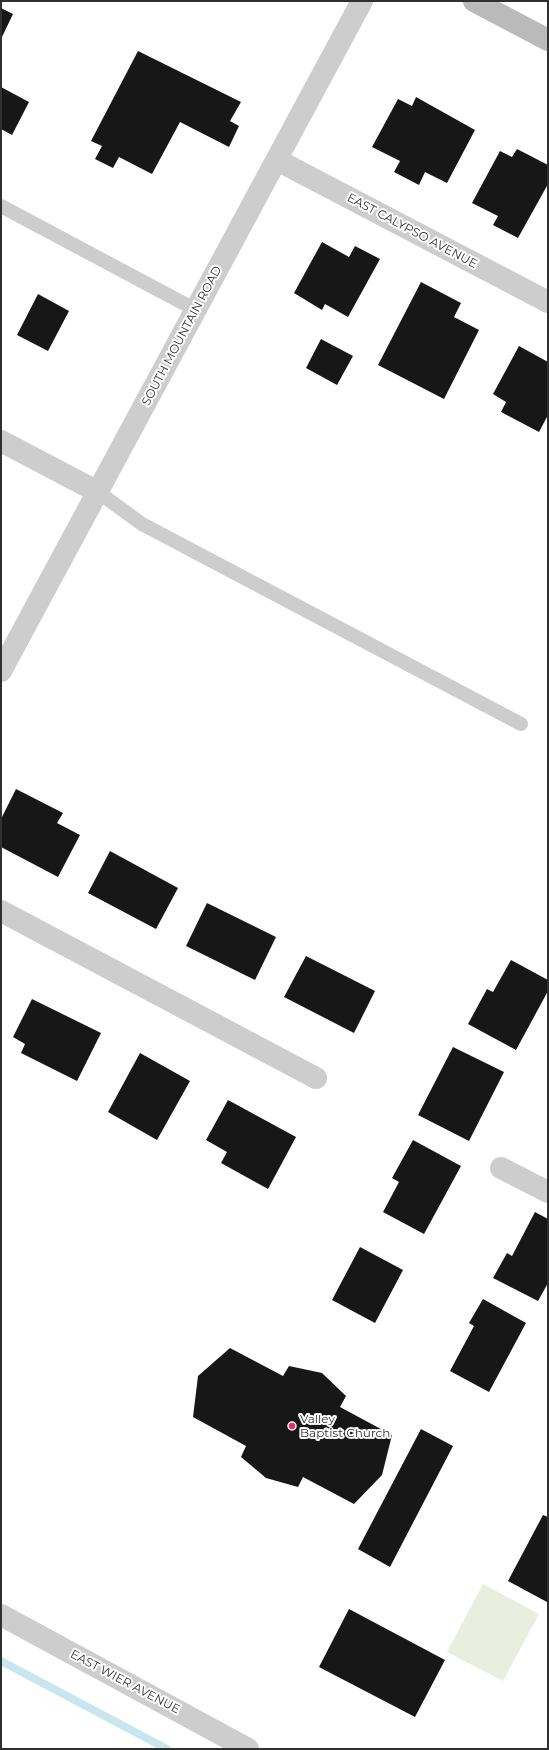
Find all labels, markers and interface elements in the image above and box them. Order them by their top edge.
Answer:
street label: EAST CALYPSO AVENUE [344,191,480,271]
street label: SOUTH MOUNTAIN ROAD [139,264,225,408]
place label: Valley Baptist Church [300,1412,390,1440]
marker: Valley Baptist Church [287,1421,297,1431]
street label: EAST WIER AVENUE [68,1647,182,1717]

